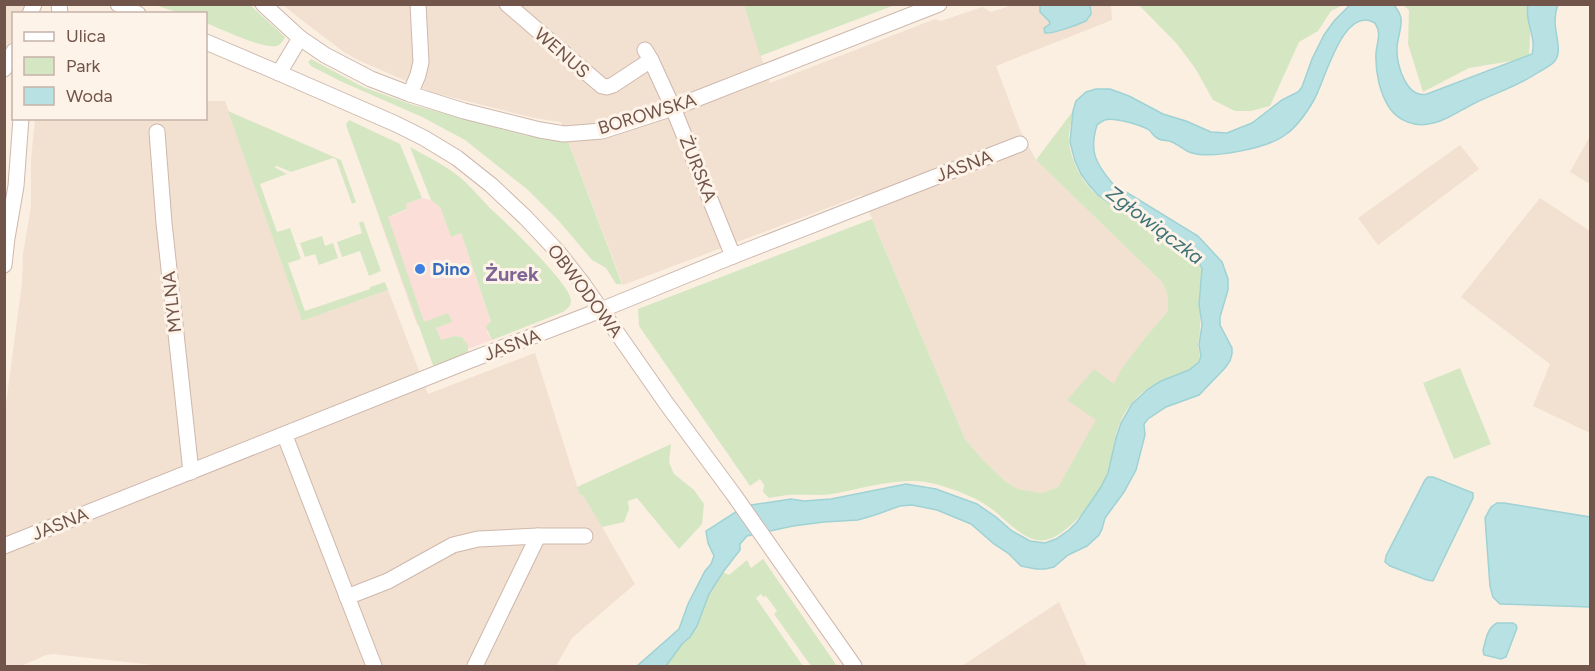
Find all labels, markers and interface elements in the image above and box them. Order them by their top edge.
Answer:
legend [12,12,207,120]
street label: WENUS [530,23,594,83]
text: Ulica [66,25,106,47]
text: Park [66,55,101,77]
text: Woda [66,85,113,107]
street label: BOROWSKA [595,89,699,139]
street label: ŻURSKA [675,133,721,205]
street label: JASNA [933,145,995,187]
water label: Zgłowiączka [1102,181,1209,270]
street label: OBWODOWA [543,240,627,342]
place label: Dino [432,258,470,280]
marker: Dino [413,262,427,276]
district label: Żurek [485,262,539,286]
street label: MYLNA [158,270,186,334]
street label: JASNA [481,324,543,366]
street label: JASNA [29,503,91,545]

